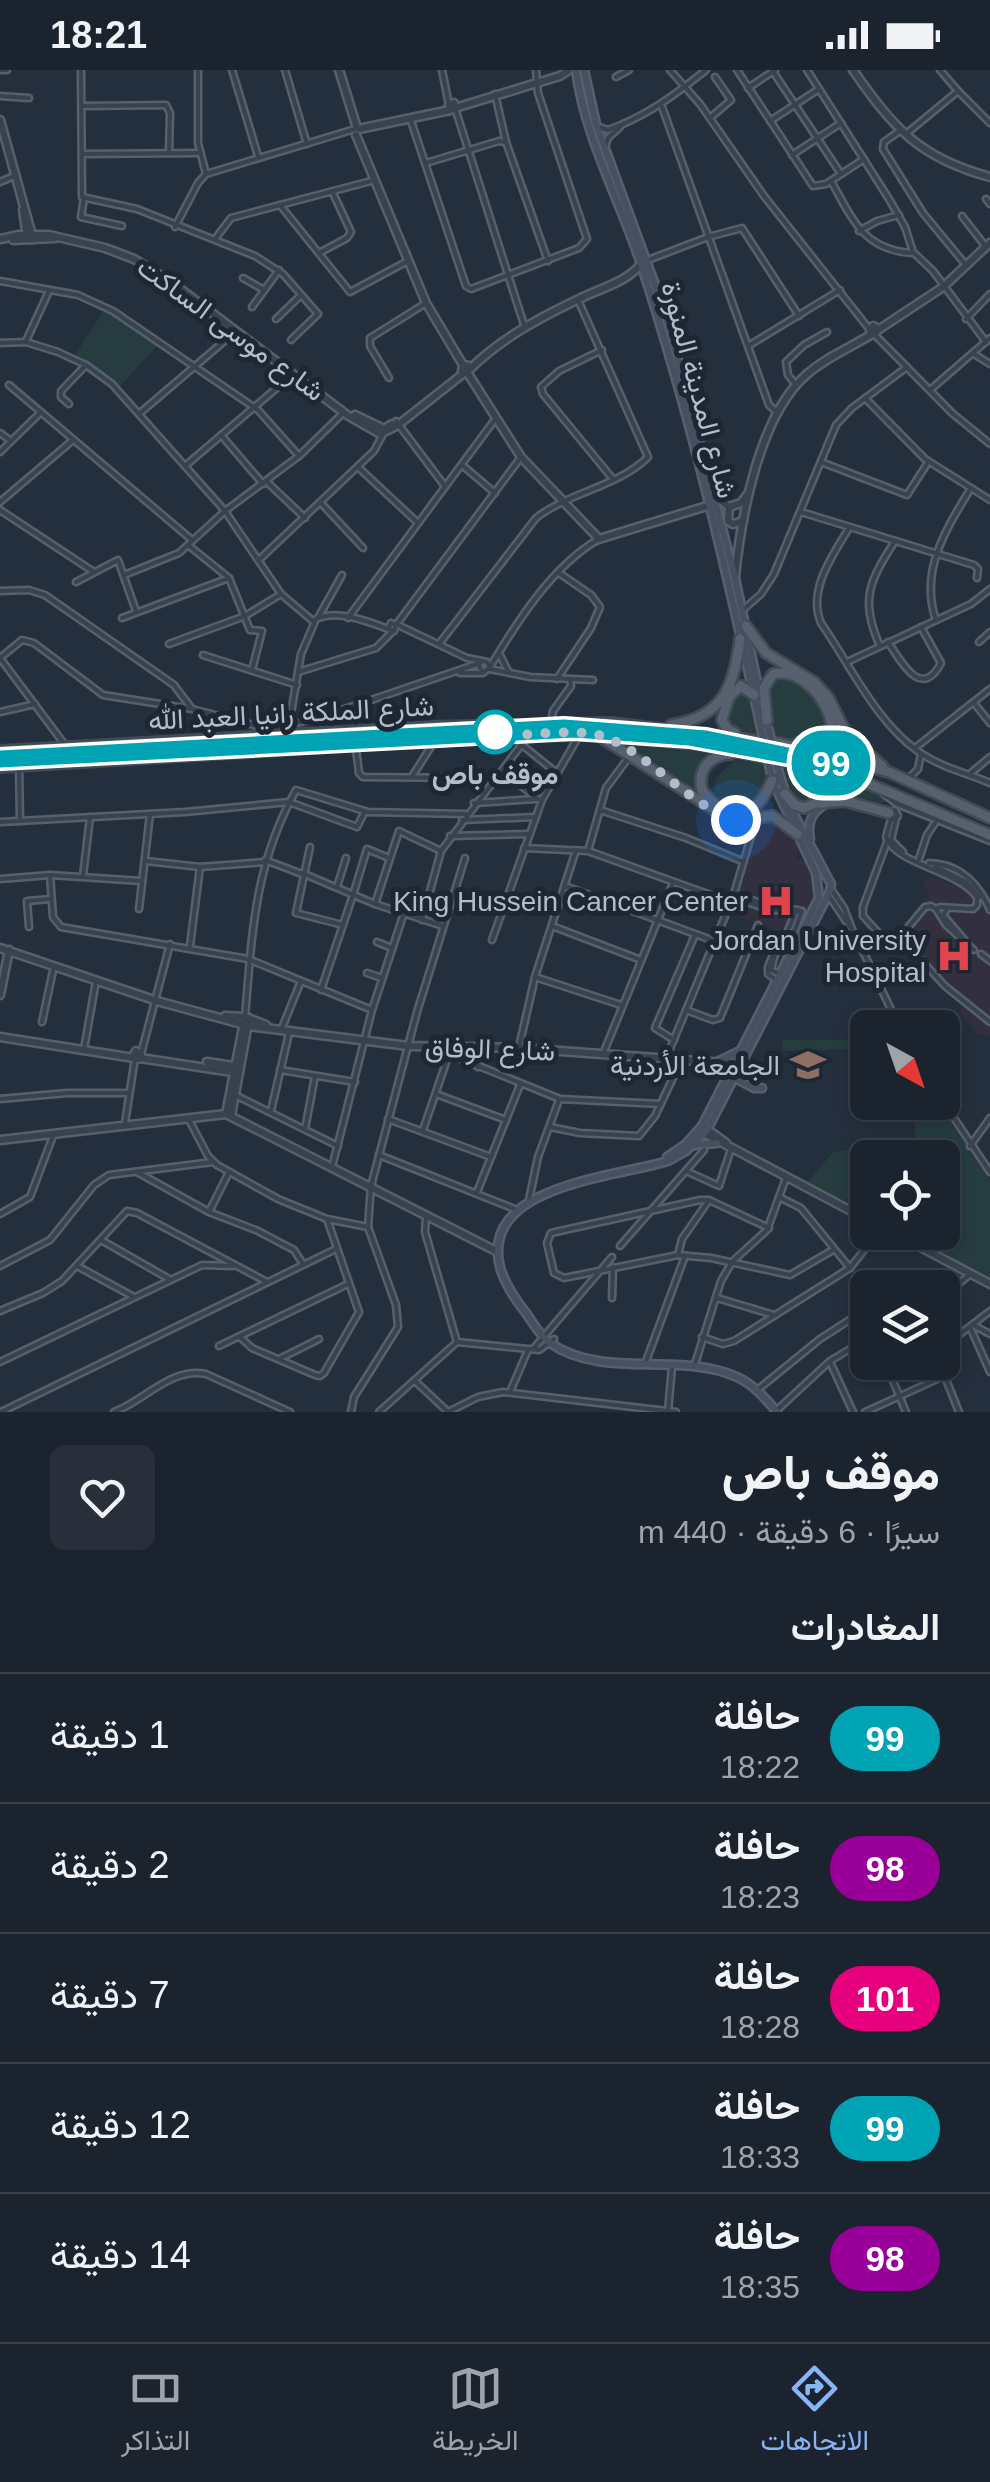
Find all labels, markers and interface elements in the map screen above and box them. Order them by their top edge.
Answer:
text: 18:21 [50,14,147,56]
street label: شارع موسى الساكت [130,251,331,410]
street label: شارع المدينة المنورة [652,278,743,502]
street label: شارع الملكة رانيا العبد الله [147,689,435,739]
marker: موقف باص [474,711,516,753]
line badge: 99 [786,730,876,796]
text: 99 [812,744,850,783]
place label: موقف باص [432,759,558,792]
your location [711,795,761,845]
hospital icon: King Hussein Cancer Center [757,882,795,920]
place label: King Hussein Cancer Center [393,886,748,917]
place label: Jordan University Hospital [710,925,926,988]
hospital icon: Jordan University Hospital [935,937,973,975]
north arrow [850,1010,960,1120]
map controls [850,1010,960,1380]
street label: شارع الوفاق [424,1031,556,1070]
school or university icon: الجامعة الأردنية [789,1046,827,1084]
place label: الجامعة الأردنية [610,1049,780,1083]
button: locate [850,1140,960,1250]
button: layers [850,1270,960,1380]
button: heart [50,1445,155,1550]
text: موقف باص [722,1446,940,1499]
text: سيرًا · 6 دقيقة · 440 m [638,1514,940,1550]
text: المغادرات [791,1606,940,1648]
text: حافلة [714,1695,800,1737]
text: 1 دقيقة [50,1714,170,1756]
text: 99 [866,1719,904,1758]
text: 18:22 [720,1749,800,1785]
text: حافلة [714,1825,800,1867]
text: 2 دقيقة [50,1844,170,1886]
text: 98 [866,1849,904,1888]
text: 18:23 [720,1879,800,1915]
text: حافلة [714,1955,800,1997]
text: 7 دقيقة [50,1974,170,2016]
text: 101 [856,1979,914,2018]
text: 18:28 [720,2009,800,2045]
text: حافلة [714,2085,800,2127]
text: 12 دقيقة [50,2104,191,2146]
text: 99 [866,2109,904,2148]
text: 18:33 [720,2139,800,2175]
text: حافلة [714,2215,800,2257]
text: 14 دقيقة [50,2234,191,2276]
text: 98 [866,2239,904,2278]
text: 18:35 [720,2269,800,2305]
tab: التذاكر [121,2361,190,2465]
tab: الخريطة [432,2361,519,2465]
tab: الاتجاهات [760,2361,869,2465]

